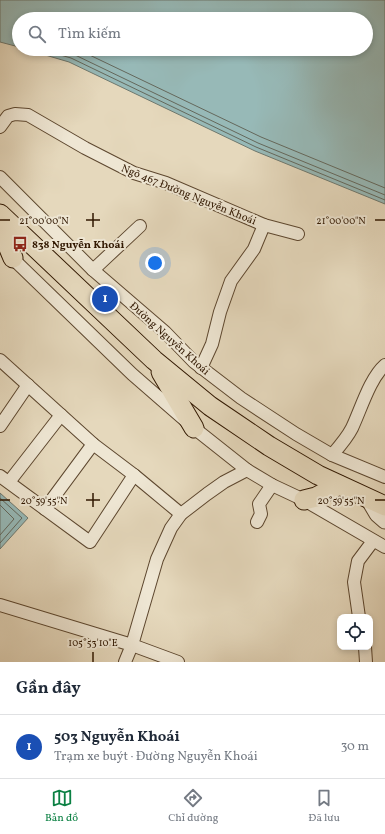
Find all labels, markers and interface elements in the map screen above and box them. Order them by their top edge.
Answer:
search box [12,12,373,56]
icon: search [26,23,48,45]
text: Tìm kiếm [58,24,121,45]
street label: Ngõ 467 Đường Nguyễn Khoái [119,161,258,229]
text: 21°00'00"N [19,214,69,228]
text: 21°00'00"N [316,214,366,228]
bus stop icon: 838 Nguyễn Khoái [11,235,29,253]
place label: 838 Nguyễn Khoái [32,238,125,253]
your location [145,253,165,273]
pin: 1 [92,284,118,314]
street label: Đường Nguyễn Khoái [126,299,212,379]
text: 20°59'55"N [21,494,68,508]
text: 20°59'55"N [318,494,365,508]
map controls [337,614,373,650]
button: locate [337,614,373,650]
text: 105°53'10"E [68,636,118,650]
text: Gần đây [16,677,81,700]
text: 503 Nguyễn Khoái [54,727,180,748]
text: 1 [26,738,32,756]
text: 30 m [341,738,369,756]
text: Trạm xe buýt · Đường Nguyễn Khoái [54,748,258,766]
tab: Bản đồ [45,787,78,826]
tab: Chỉ đường [168,787,218,826]
tab: Đã lưu [308,787,340,826]

